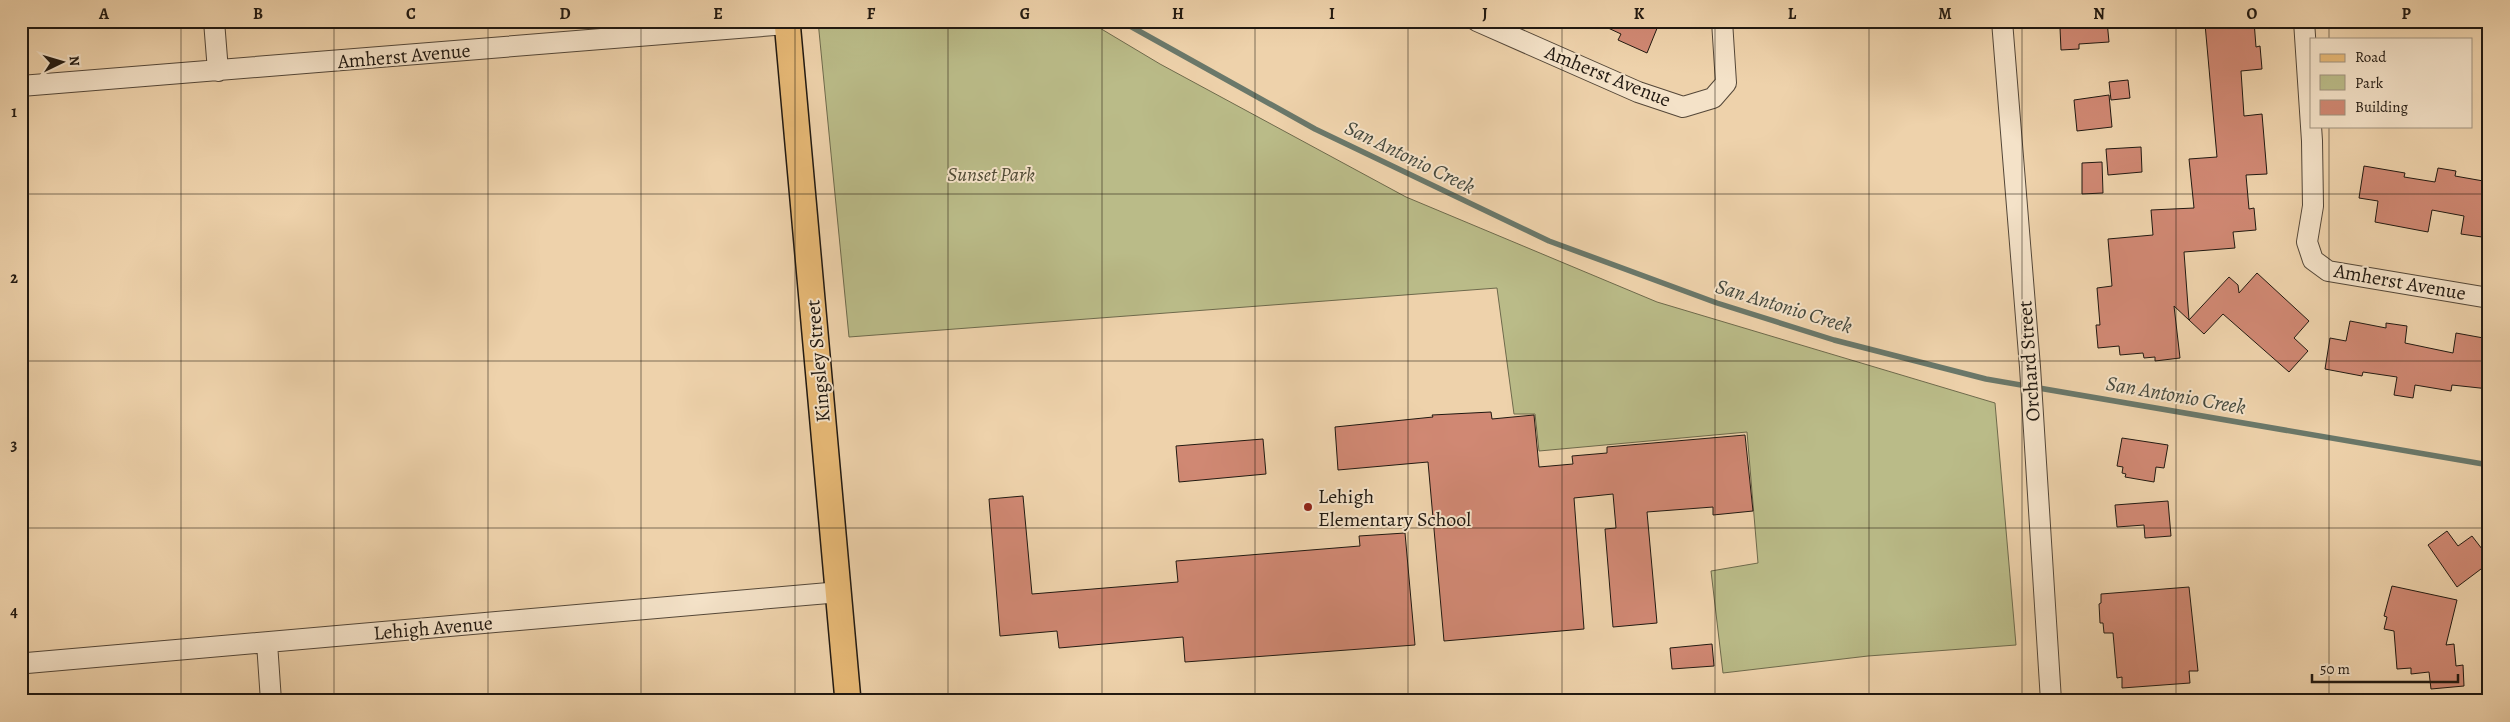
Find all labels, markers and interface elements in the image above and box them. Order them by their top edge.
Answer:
text: A [98,3,110,25]
text: B [253,3,263,25]
text: C [406,3,416,25]
text: D [559,3,571,25]
text: E [713,3,723,25]
text: F [867,3,876,25]
text: G [1020,3,1030,25]
text: H [1172,3,1184,25]
text: I [1329,3,1335,25]
text: J [1482,3,1488,25]
text: K [1634,3,1645,25]
text: L [1788,3,1797,25]
text: M [1938,3,1952,25]
text: N [2093,3,2105,25]
text: O [2247,3,2258,25]
text: P [2401,3,2411,25]
street label: Amherst Avenue [335,37,472,75]
north arrow [38,38,88,88]
street label: Amherst Avenue [1540,38,1675,114]
legend [2310,38,2472,128]
text: Road [2355,47,2387,67]
text: N [65,55,84,67]
text: Park [2355,73,2384,93]
text: Building [2355,97,2408,117]
text: 1 [11,101,17,123]
water label: San Antonio Creek [1340,113,1480,201]
park label: Sunset Park [947,161,1035,188]
street label: Amherst Avenue [2331,257,2468,307]
text: 2 [10,267,18,289]
water label: San Antonio Creek [1712,272,1856,340]
street label: Kingsley Street [799,298,837,424]
street label: Orchard Street [2011,299,2047,422]
water label: San Antonio Creek [2104,369,2248,421]
text: 3 [11,434,18,456]
place label: Lehigh Elementary School [1318,483,1471,533]
marker: Lehigh Elementary School [1302,501,1314,513]
text: 4 [10,601,18,623]
street label: Lehigh Avenue [372,609,494,647]
scale bar [2312,652,2459,684]
text: 50 m [2320,659,2350,679]

